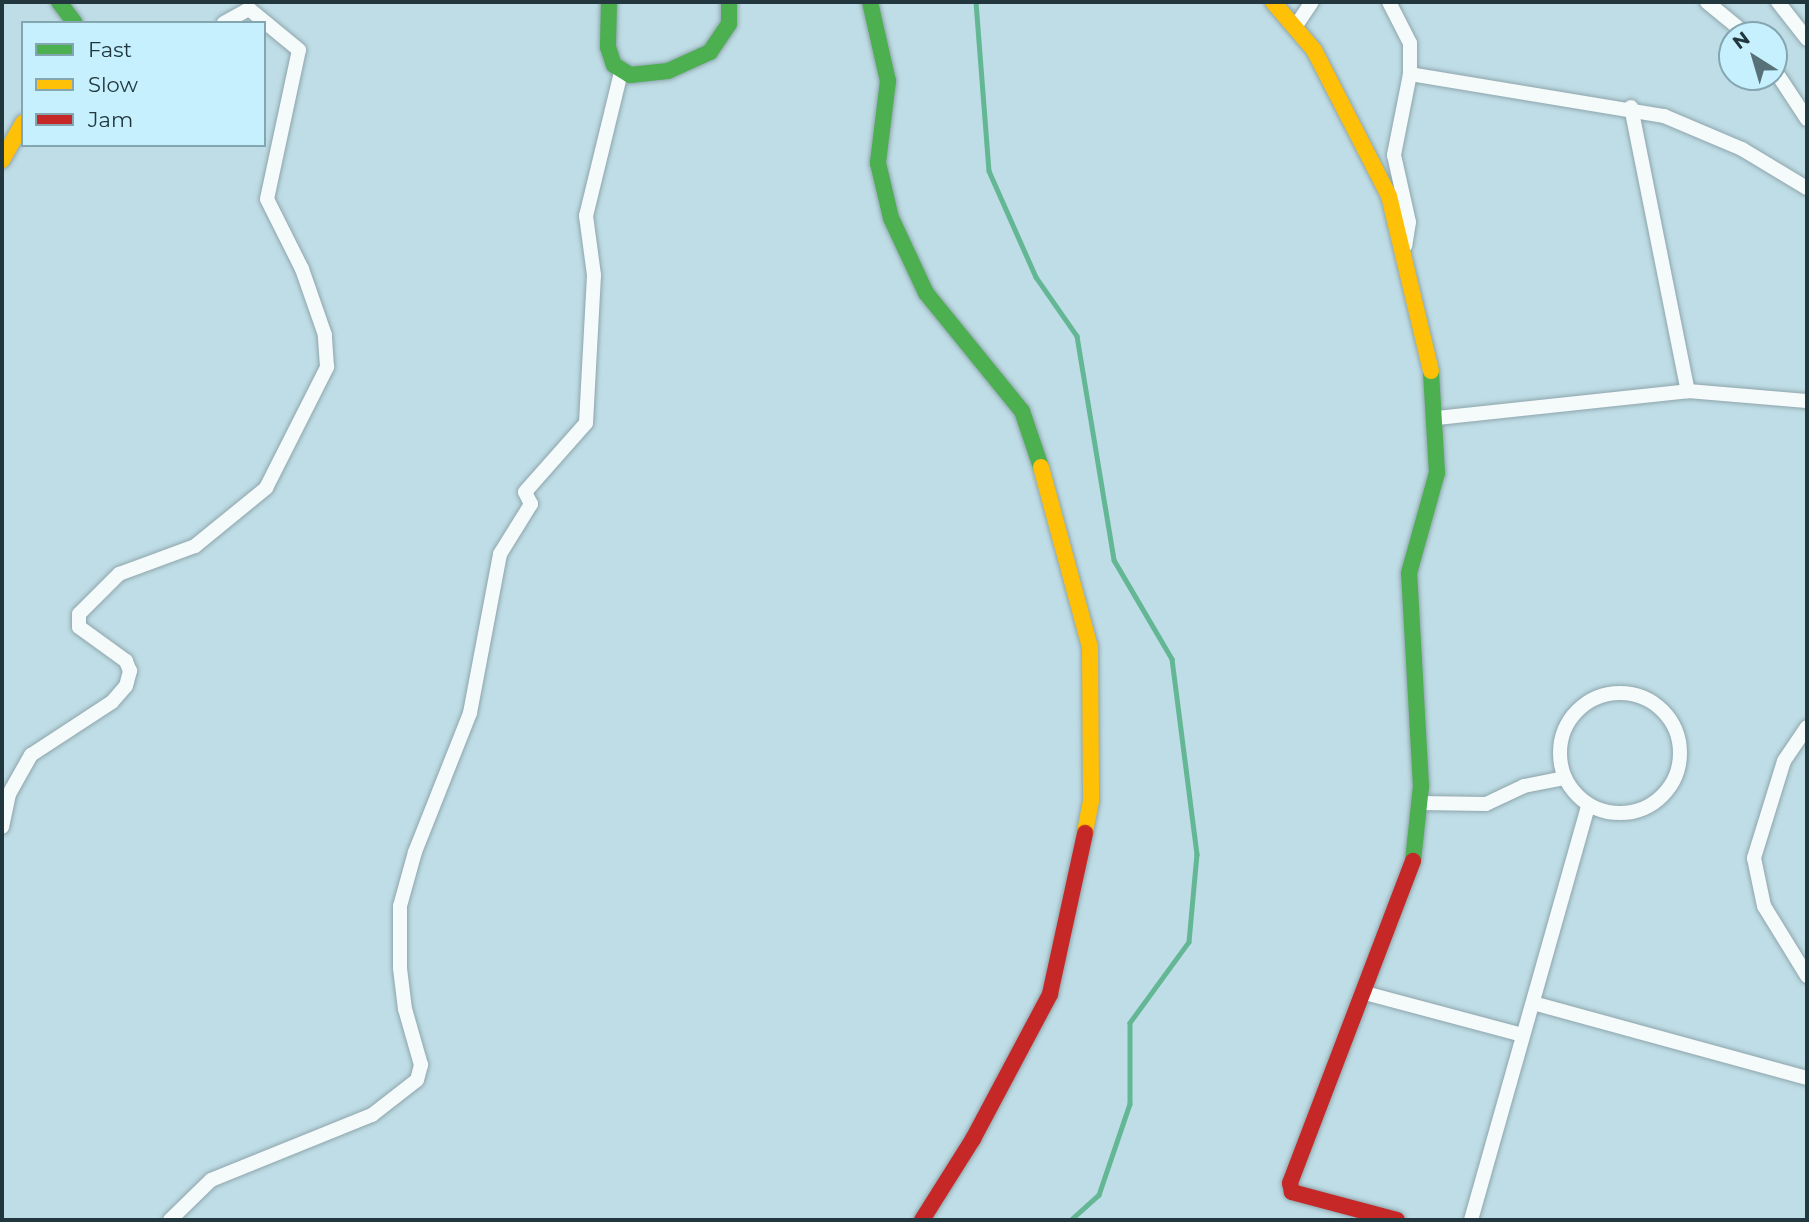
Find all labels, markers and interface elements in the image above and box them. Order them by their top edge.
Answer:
legend [21,21,266,147]
north arrow [1718,21,1788,91]
text: N [1728,27,1754,54]
text: Fast [88,37,132,62]
text: Slow [88,72,138,97]
text: Jam [88,107,133,132]

